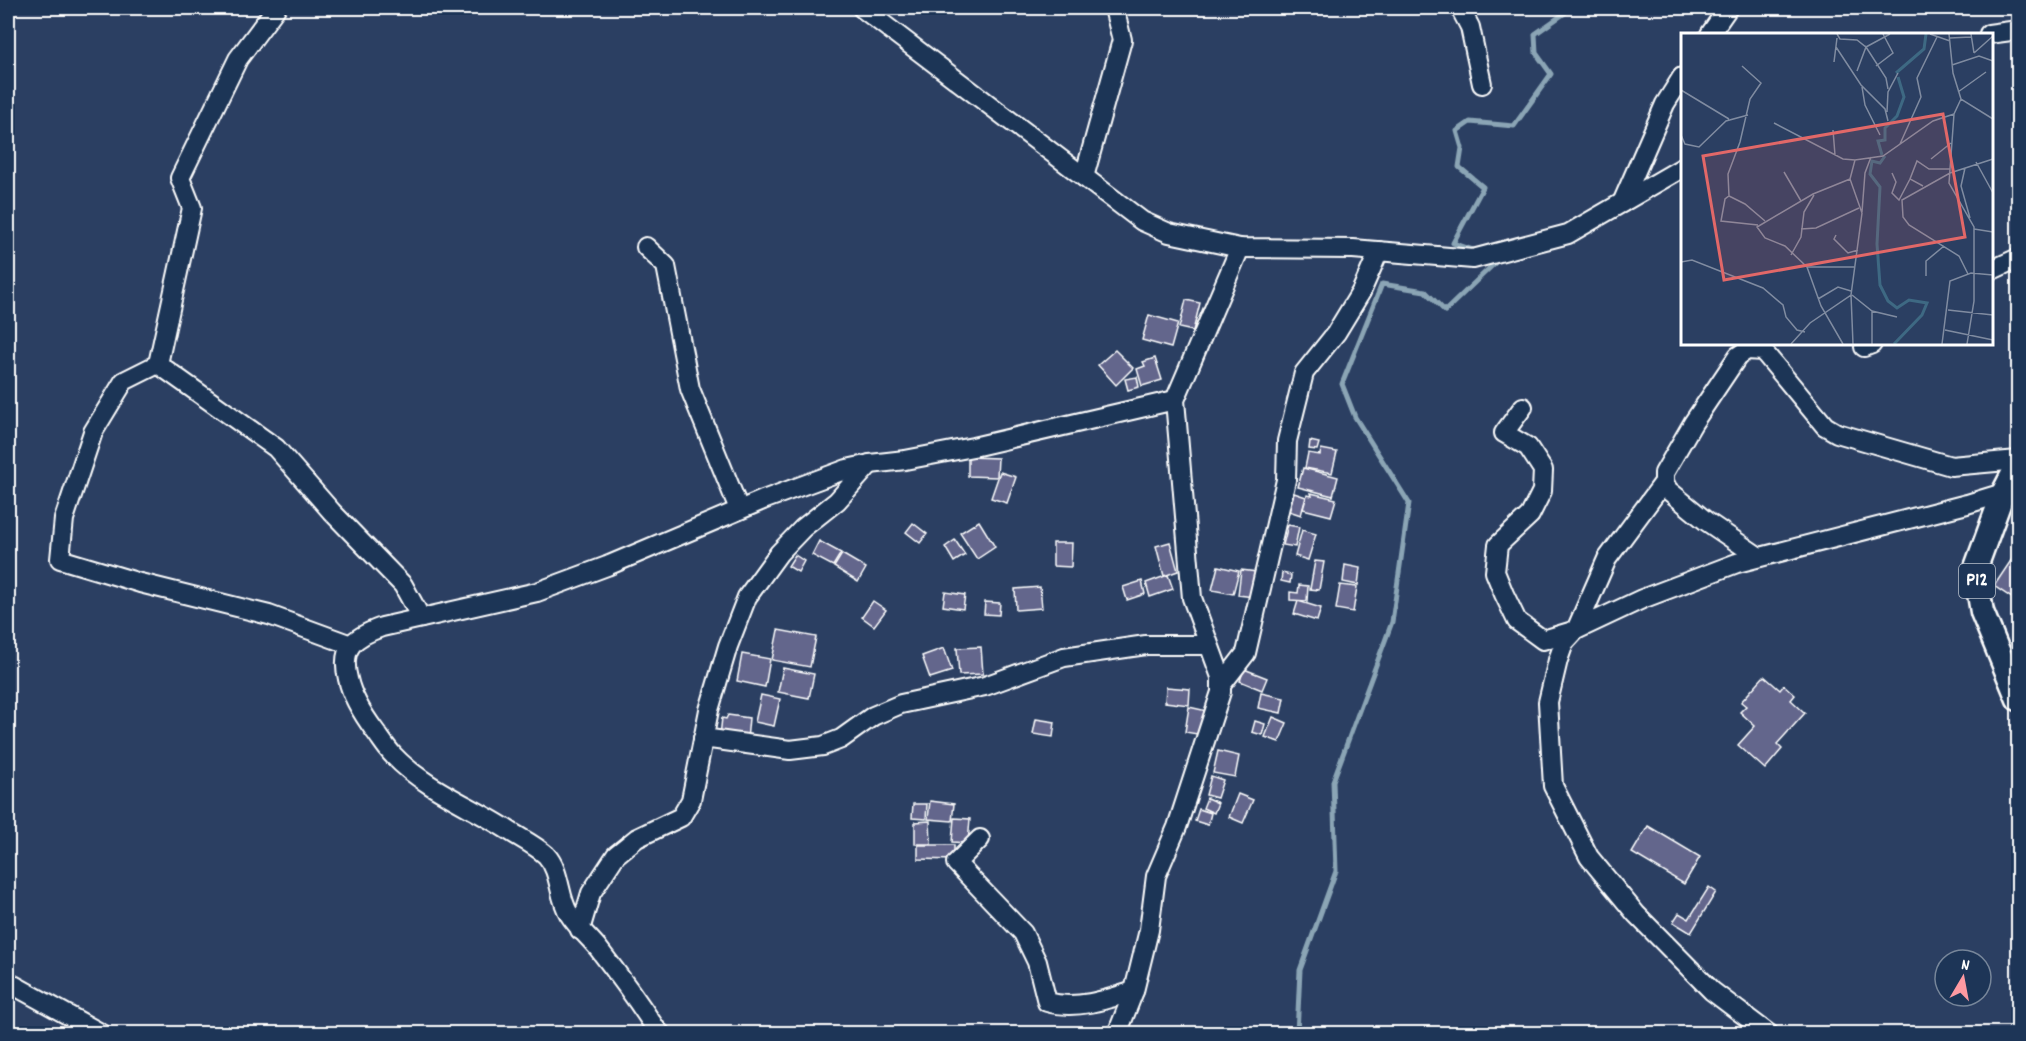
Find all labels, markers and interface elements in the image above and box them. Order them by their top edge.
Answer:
inset map [1681,33,1993,345]
road number: P12 [1959,564,1995,598]
north arrow [1933,948,1993,1008]
text: N [1959,954,1971,978]

